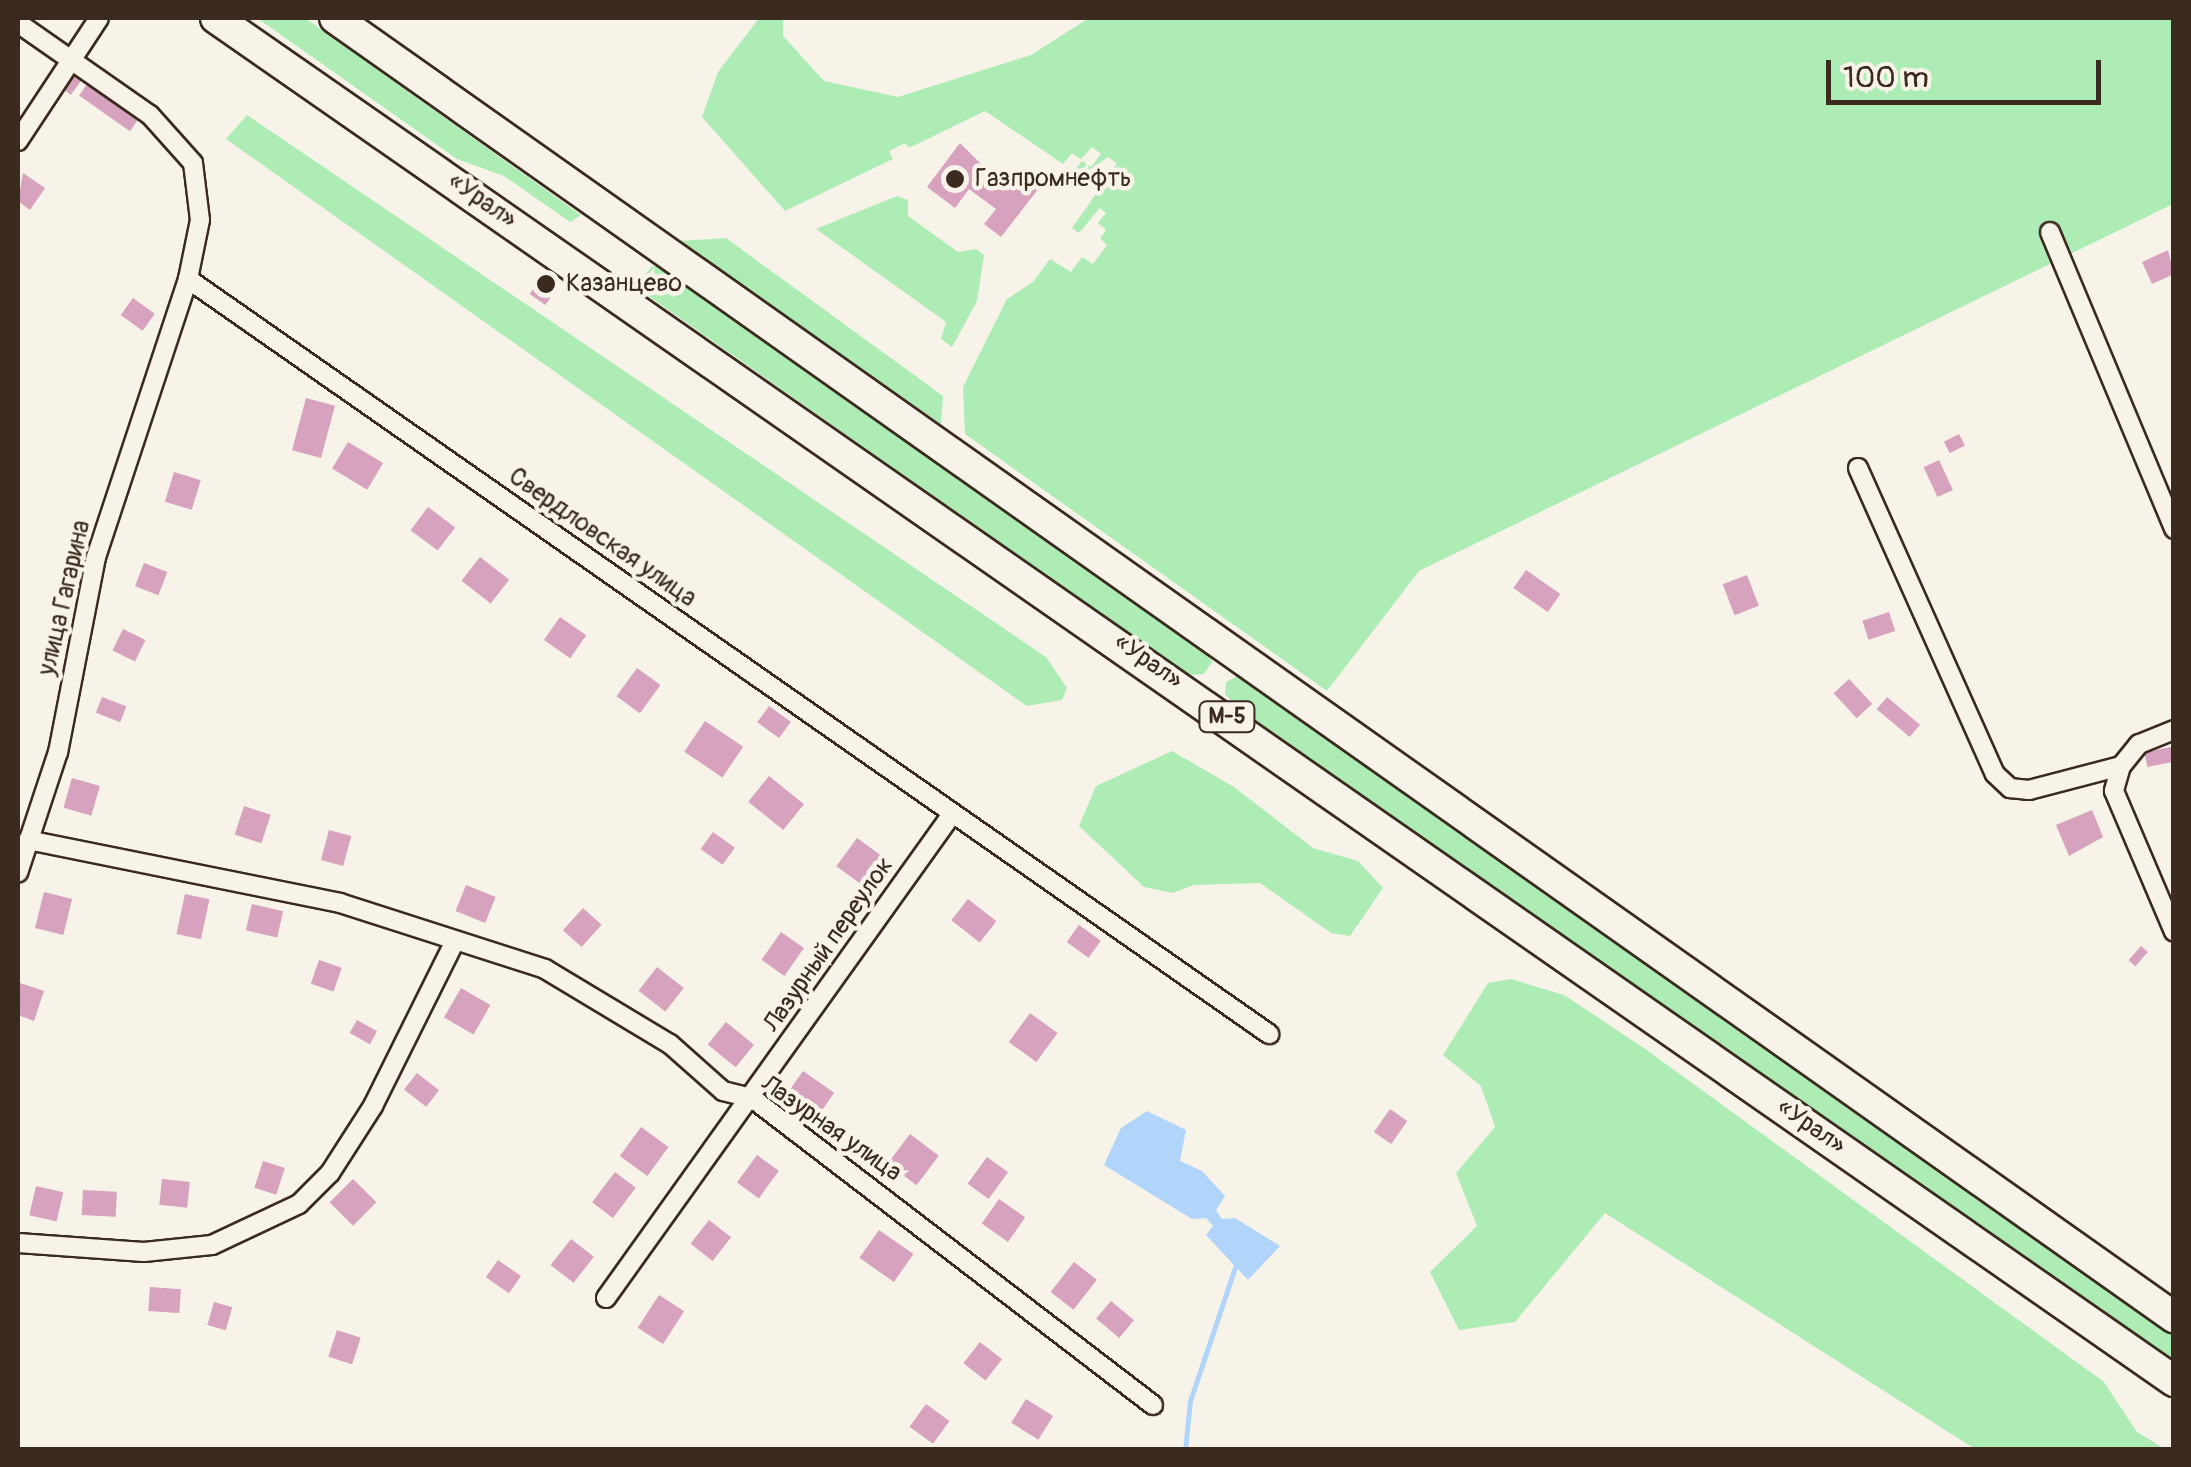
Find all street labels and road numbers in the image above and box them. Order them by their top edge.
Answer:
street label: «Урал» [442,167,522,235]
street label: Свердловская улица [502,462,702,614]
street label: улица Гагарина [33,517,97,679]
street label: «Урал» [1108,628,1188,696]
road number: М-5 [1197,700,1257,734]
street label: Лазурный переулок [758,852,900,1038]
street label: Лазурная улица [755,1069,907,1189]
street label: «Урал» [1771,1093,1851,1161]

